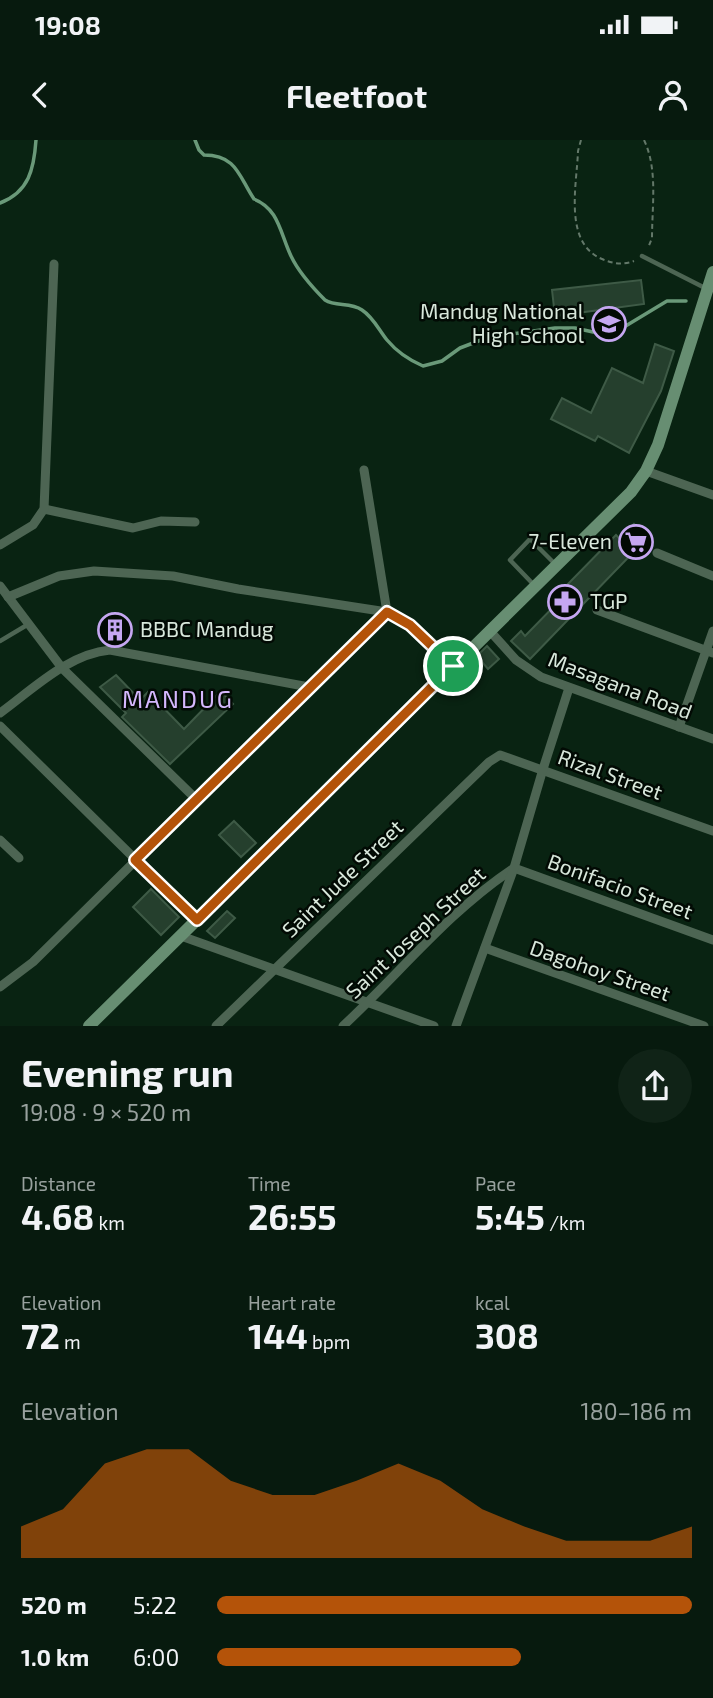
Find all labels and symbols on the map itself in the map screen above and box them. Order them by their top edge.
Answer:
place label: Mandug National High School [420,298,585,347]
school or university icon: Mandug National High School [590,305,628,343]
supermarket icon: 7-Eleven [617,523,655,561]
place label: 7-Eleven [529,528,612,553]
pharmacy icon: TGP [546,583,584,621]
place label: TGP [590,588,628,613]
building icon: BBBC Mandug [96,611,134,649]
place label: BBBC Mandug [140,616,274,641]
pin [423,636,483,696]
street label: Masagana Road [545,646,696,724]
district label: MANDUG [122,684,234,713]
street label: Rizal Street [555,743,666,804]
street label: Saint Jude Street [276,814,408,942]
street label: Bonifacio Street [545,848,696,923]
street label: Saint Joseph Street [340,861,490,1003]
street label: Dagohoy Street [527,934,674,1005]

